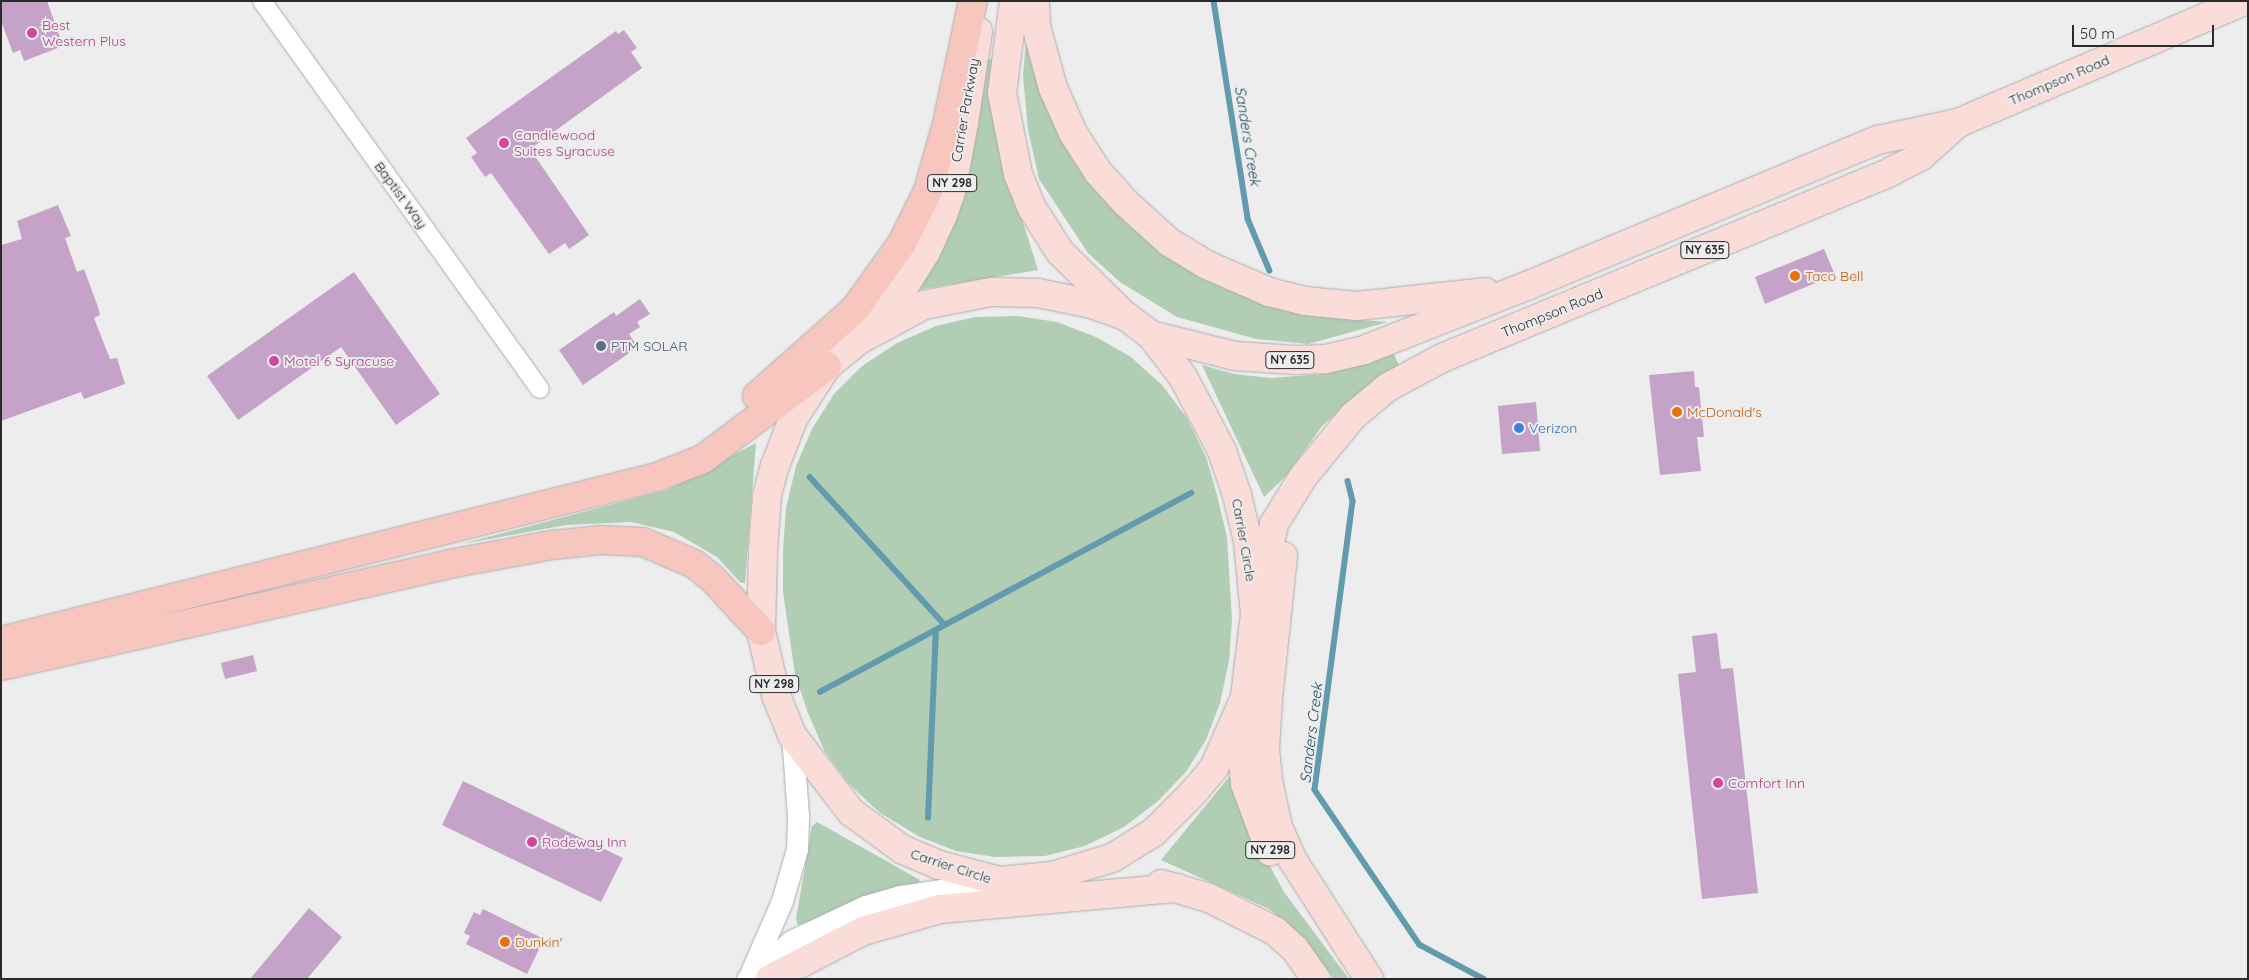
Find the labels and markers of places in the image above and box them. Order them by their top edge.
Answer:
place label: Best Western Plus [42,17,126,49]
marker: Best Western Plus [26,27,38,39]
place label: Candlewood Suites Syracuse [514,127,615,160]
marker: Candlewood Suites Syracuse [498,137,510,149]
place label: Taco Bell [1805,268,1864,284]
marker: Taco Bell [1789,270,1801,282]
place label: PTM SOLAR [611,338,688,354]
marker: PTM SOLAR [595,340,607,352]
place label: Motel 6 Syracuse [284,353,394,369]
marker: Motel 6 Syracuse [268,355,280,367]
place label: McDonald's [1687,404,1762,420]
marker: McDonald's [1671,406,1683,418]
place label: Verizon [1529,420,1577,436]
marker: Verizon [1513,422,1525,434]
place label: Comfort Inn [1728,775,1805,791]
marker: Comfort Inn [1712,777,1724,789]
place label: Rodeway Inn [542,834,627,850]
marker: Rodeway Inn [526,836,538,848]
place label: Dunkin' [515,934,562,950]
marker: Dunkin' [499,936,511,948]

